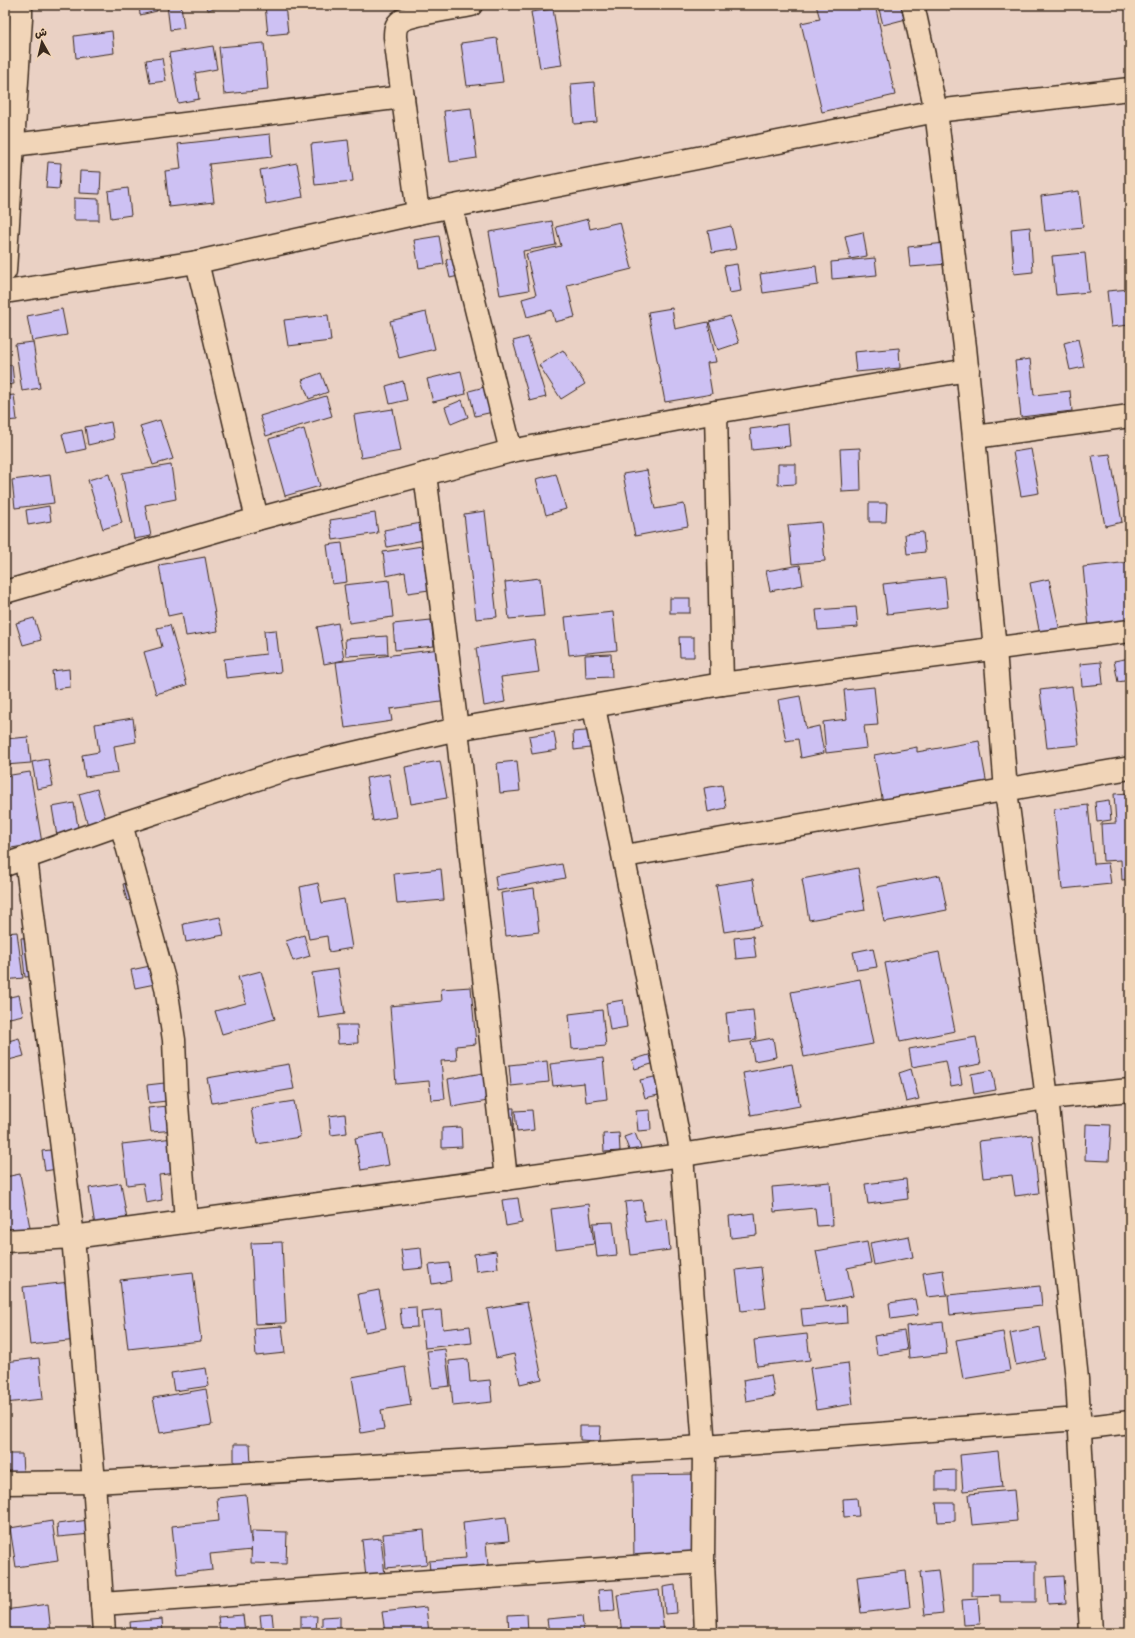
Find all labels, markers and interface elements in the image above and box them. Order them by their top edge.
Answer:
north arrow [22,22,62,62]
text: ش [33,22,48,41]

